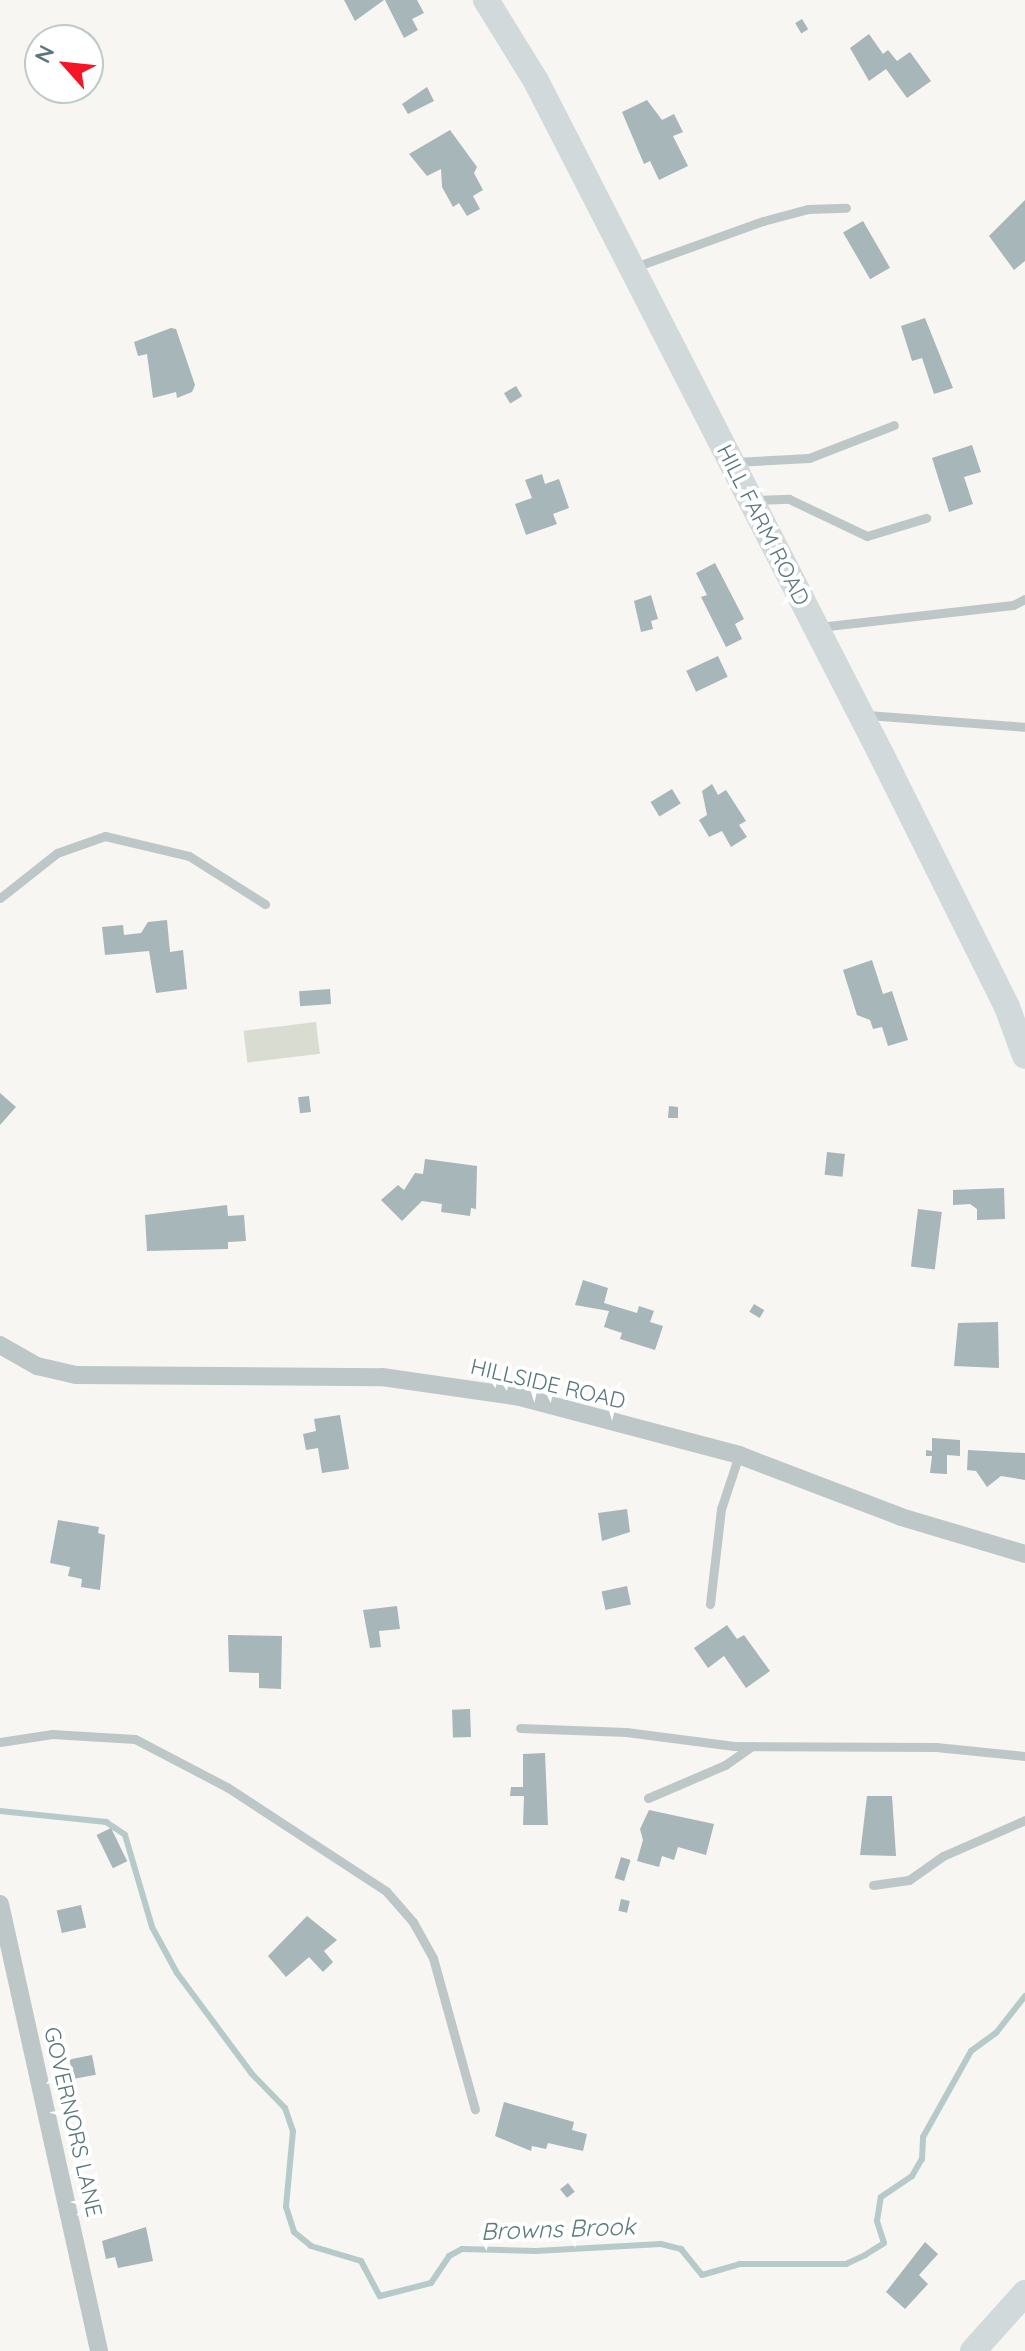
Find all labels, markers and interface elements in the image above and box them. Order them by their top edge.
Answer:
north arrow [24,24,104,104]
text: N [28,40,61,68]
street label: HILL FARM ROAD [711,440,815,610]
street label: HILLSIDE ROAD [468,1353,628,1415]
street label: GOVERNORS LANE [38,2024,108,2220]
water label: Browns Brook [480,2212,636,2246]

